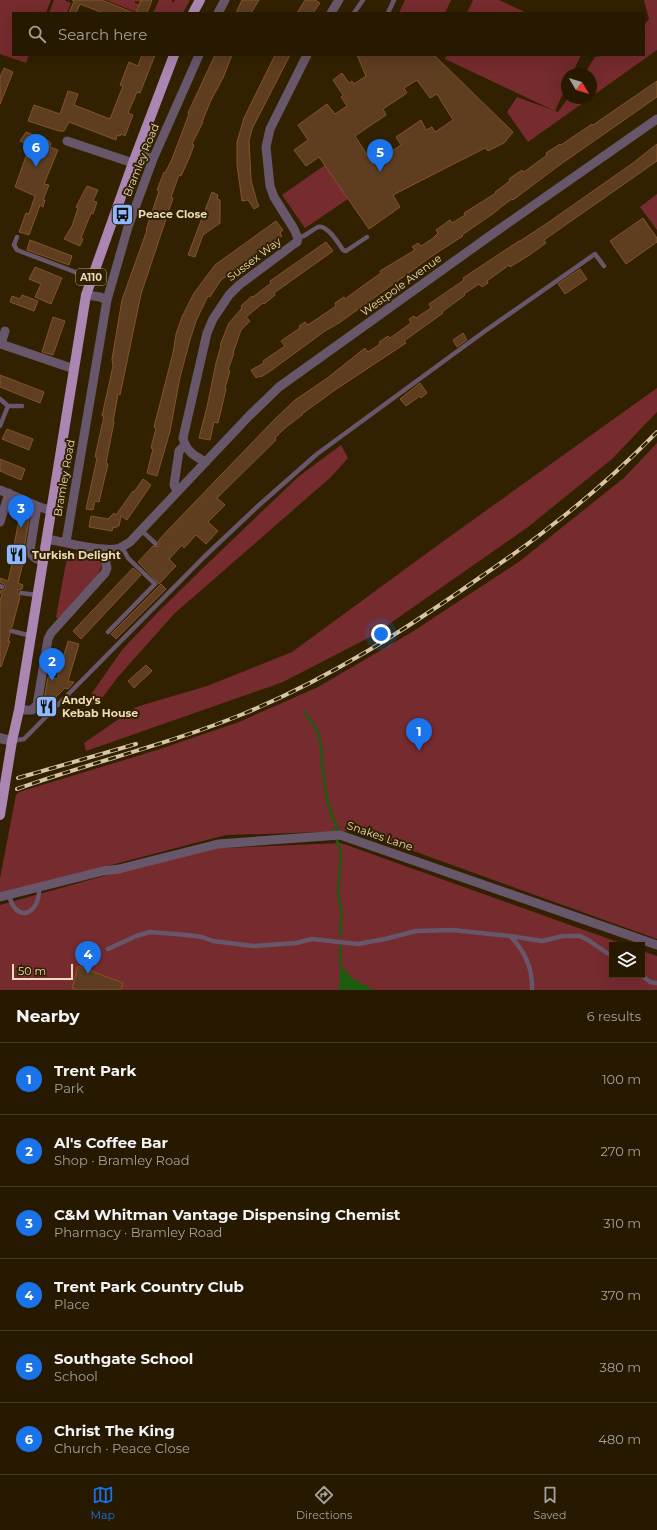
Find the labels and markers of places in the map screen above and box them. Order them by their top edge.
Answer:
pin: 6 [23,134,49,167]
pin: 5 [367,139,393,172]
bus stop icon: Peace Close [110,201,136,227]
place label: Peace Close [138,207,207,221]
pin: 3 [8,495,34,528]
restaurant icon: Turkish Delight [3,542,29,568]
place label: Turkish Delight [32,548,121,562]
pin: 2 [39,648,65,681]
restaurant icon: Andy's Kebab House [33,693,59,719]
place label: Andy's Kebab House [61,693,138,720]
pin: 1 [406,718,432,751]
pin: 4 [75,941,101,974]

